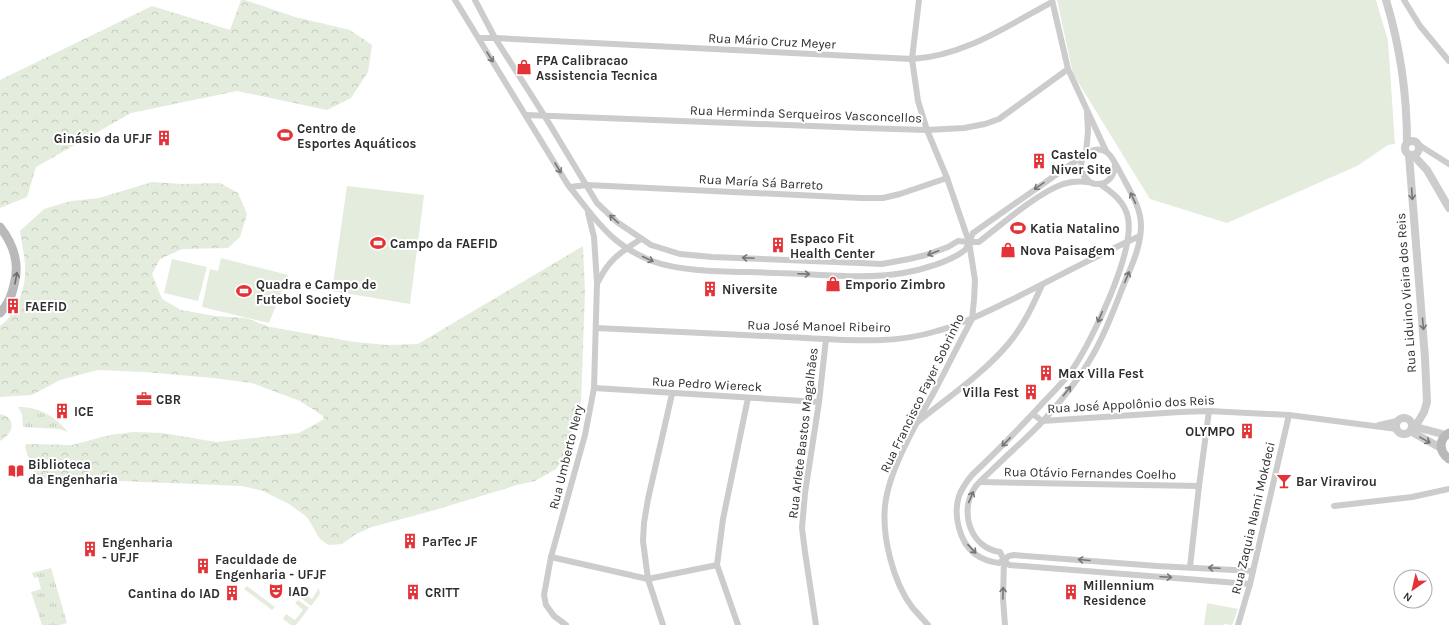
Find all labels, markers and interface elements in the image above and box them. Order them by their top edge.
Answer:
street label: Rua Mário Cruz Meyer [708,30,837,52]
one-way arrow [487,51,495,63]
place label: FPA Calibracao Assistencia Tecnica [536,53,658,83]
shop icon: FPA Calibracao Assistencia Tecnica [515,58,533,76]
street label: Rua Herminda Serqueiros Vasconcellos [690,102,922,127]
place label: Centro de Esportes Aquáticos [297,121,416,152]
sports icon: Centro de Esportes Aquáticos [276,126,294,144]
building icon: Ginásio da UFJF [155,129,173,147]
place label: Ginásio da UFJF [54,131,152,146]
place label: Castelo Niver Site [1051,147,1111,177]
building icon: Castelo Niver Site [1030,152,1048,170]
one-way arrow [555,162,563,174]
street label: Rua María Sá Barreto [698,171,824,193]
one-way arrow [1034,182,1045,190]
one-way arrow [1408,187,1416,200]
one-way arrow [1129,192,1136,204]
street label: Rua Liduino Vieira dos Reis [1393,212,1419,373]
one-way arrow [609,214,619,223]
sports icon: Katia Natalino [1009,219,1027,237]
place label: Katia Natalino [1030,221,1120,236]
place label: Espaco Fit Health Center [790,231,875,261]
sports icon: Campo da FAEFID [369,234,387,252]
place label: Campo da FAEFID [390,236,498,251]
building icon: Espaco Fit Health Center [769,236,787,254]
shop icon: Nova Paisagem [999,241,1017,259]
place label: Nova Paisagem [1020,243,1115,258]
one-way arrow [927,249,939,257]
one-way arrow [642,255,654,263]
one-way arrow [742,255,755,262]
one-way arrow [797,270,810,278]
one-way arrow [1124,271,1131,283]
one-way arrow [12,272,20,285]
shop icon: Emporio Zimbro [824,275,842,293]
place label: Quadra e Campo de Futebol Society [256,277,377,307]
place label: Emporio Zimbro [845,277,945,292]
building icon: Niversite [701,280,719,298]
sports icon: Quadra e Campo de Futebol Society [235,282,253,300]
place label: Niversite [722,282,778,297]
building icon: FAEFID [4,297,22,315]
place label: FAEFID [25,299,67,314]
street label: Rua Francisco Fayer Sobrinho [877,311,967,475]
one-way arrow [1096,311,1103,323]
street label: Rua José Manoel Ribeiro [747,317,891,335]
one-way arrow [1419,317,1426,330]
street label: Rua Arlete Bastos Magalhães [785,347,821,519]
building icon: Max Villa Fest [1037,364,1055,382]
place label: Max Villa Fest [1058,366,1144,381]
street label: Rua Pedro Wiereck [652,374,762,394]
building icon: Villa Fest [1022,383,1040,401]
place label: Villa Fest [963,385,1019,400]
one-way arrow [1063,386,1071,397]
office icon: CBR [135,390,153,408]
place label: CBR [156,392,181,407]
street label: Rua José Appolônio dos Reis [1047,392,1215,416]
building icon: ICE [53,402,71,420]
street label: Rua Umberto Nery [546,403,586,511]
place label: ICE [74,404,94,419]
building icon: OLYMPO [1238,422,1256,440]
place label: OLYMPO [1185,424,1235,439]
one-way arrow [1419,436,1431,444]
one-way arrow [1001,437,1011,447]
street label: Rua Zaquia Nami Mokdeci [1228,440,1279,596]
place label: Biblioteca da Engenharia [28,457,118,487]
library icon: Biblioteca da Engenharia [7,462,25,480]
street label: Rua Otávio Fernandes Coelho [1004,464,1176,482]
bar icon: Bar Viravirou [1275,472,1293,490]
place label: Bar Viravirou [1296,474,1377,489]
one-way arrow [967,492,975,504]
building icon: ParTec JF [401,532,419,550]
place label: ParTec JF [422,534,478,549]
place label: Engenharia - UFJF [102,535,173,565]
building icon: Engenharia - UFJF [81,540,99,558]
one-way arrow [967,544,976,554]
place label: Faculdade de Engenharia - UFJF [215,552,326,582]
building icon: Faculdade de Engenharia - UFJF [194,557,212,575]
one-way arrow [1078,557,1091,564]
one-way arrow [1208,565,1221,572]
north arrow [1393,569,1433,609]
one-way arrow [1159,573,1172,580]
place label: Millennium Residence [1083,578,1154,608]
theatre icon: IAD [267,582,285,600]
building icon: CRITT [404,583,422,601]
building icon: Millennium Residence [1062,583,1080,601]
building icon: Cantina do IAD [223,584,241,602]
place label: IAD [288,584,309,599]
place label: CRITT [425,585,459,600]
place label: Cantina do IAD [128,586,220,601]
one-way arrow [1000,587,1007,600]
text: N [1401,589,1415,604]

